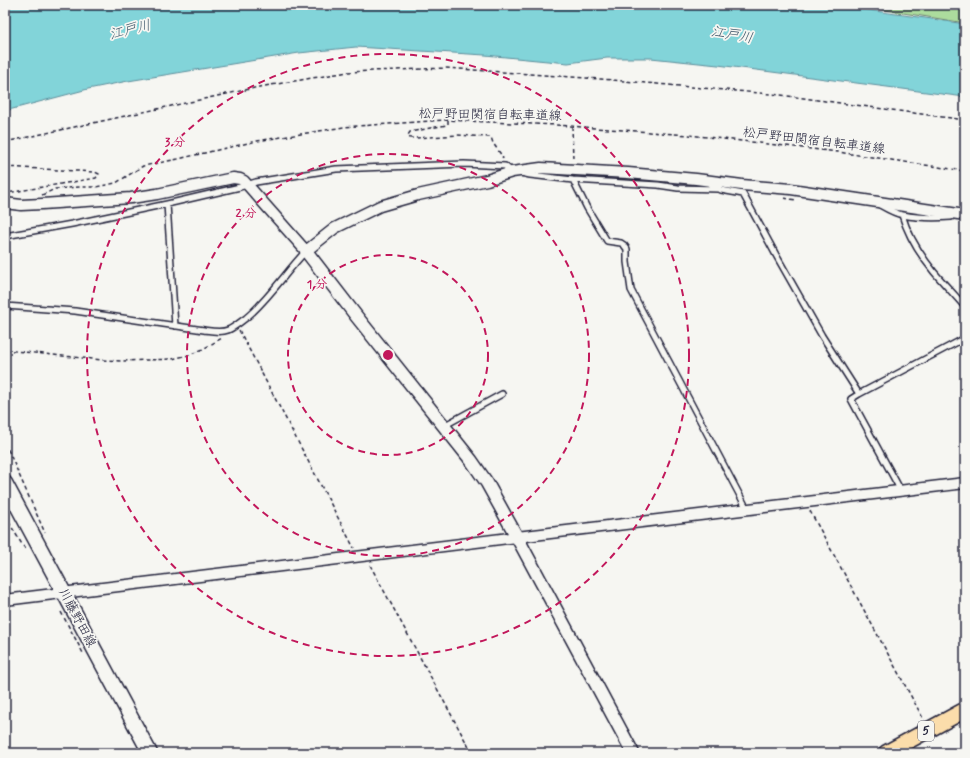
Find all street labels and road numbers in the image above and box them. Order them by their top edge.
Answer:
street label: 松戸野田関宿自転車道線 [418,105,563,125]
street label: 松戸野田関宿自転車道線 [742,124,887,158]
street label: 川藤野田線 [54,585,100,652]
road number: 5 [918,721,934,741]

